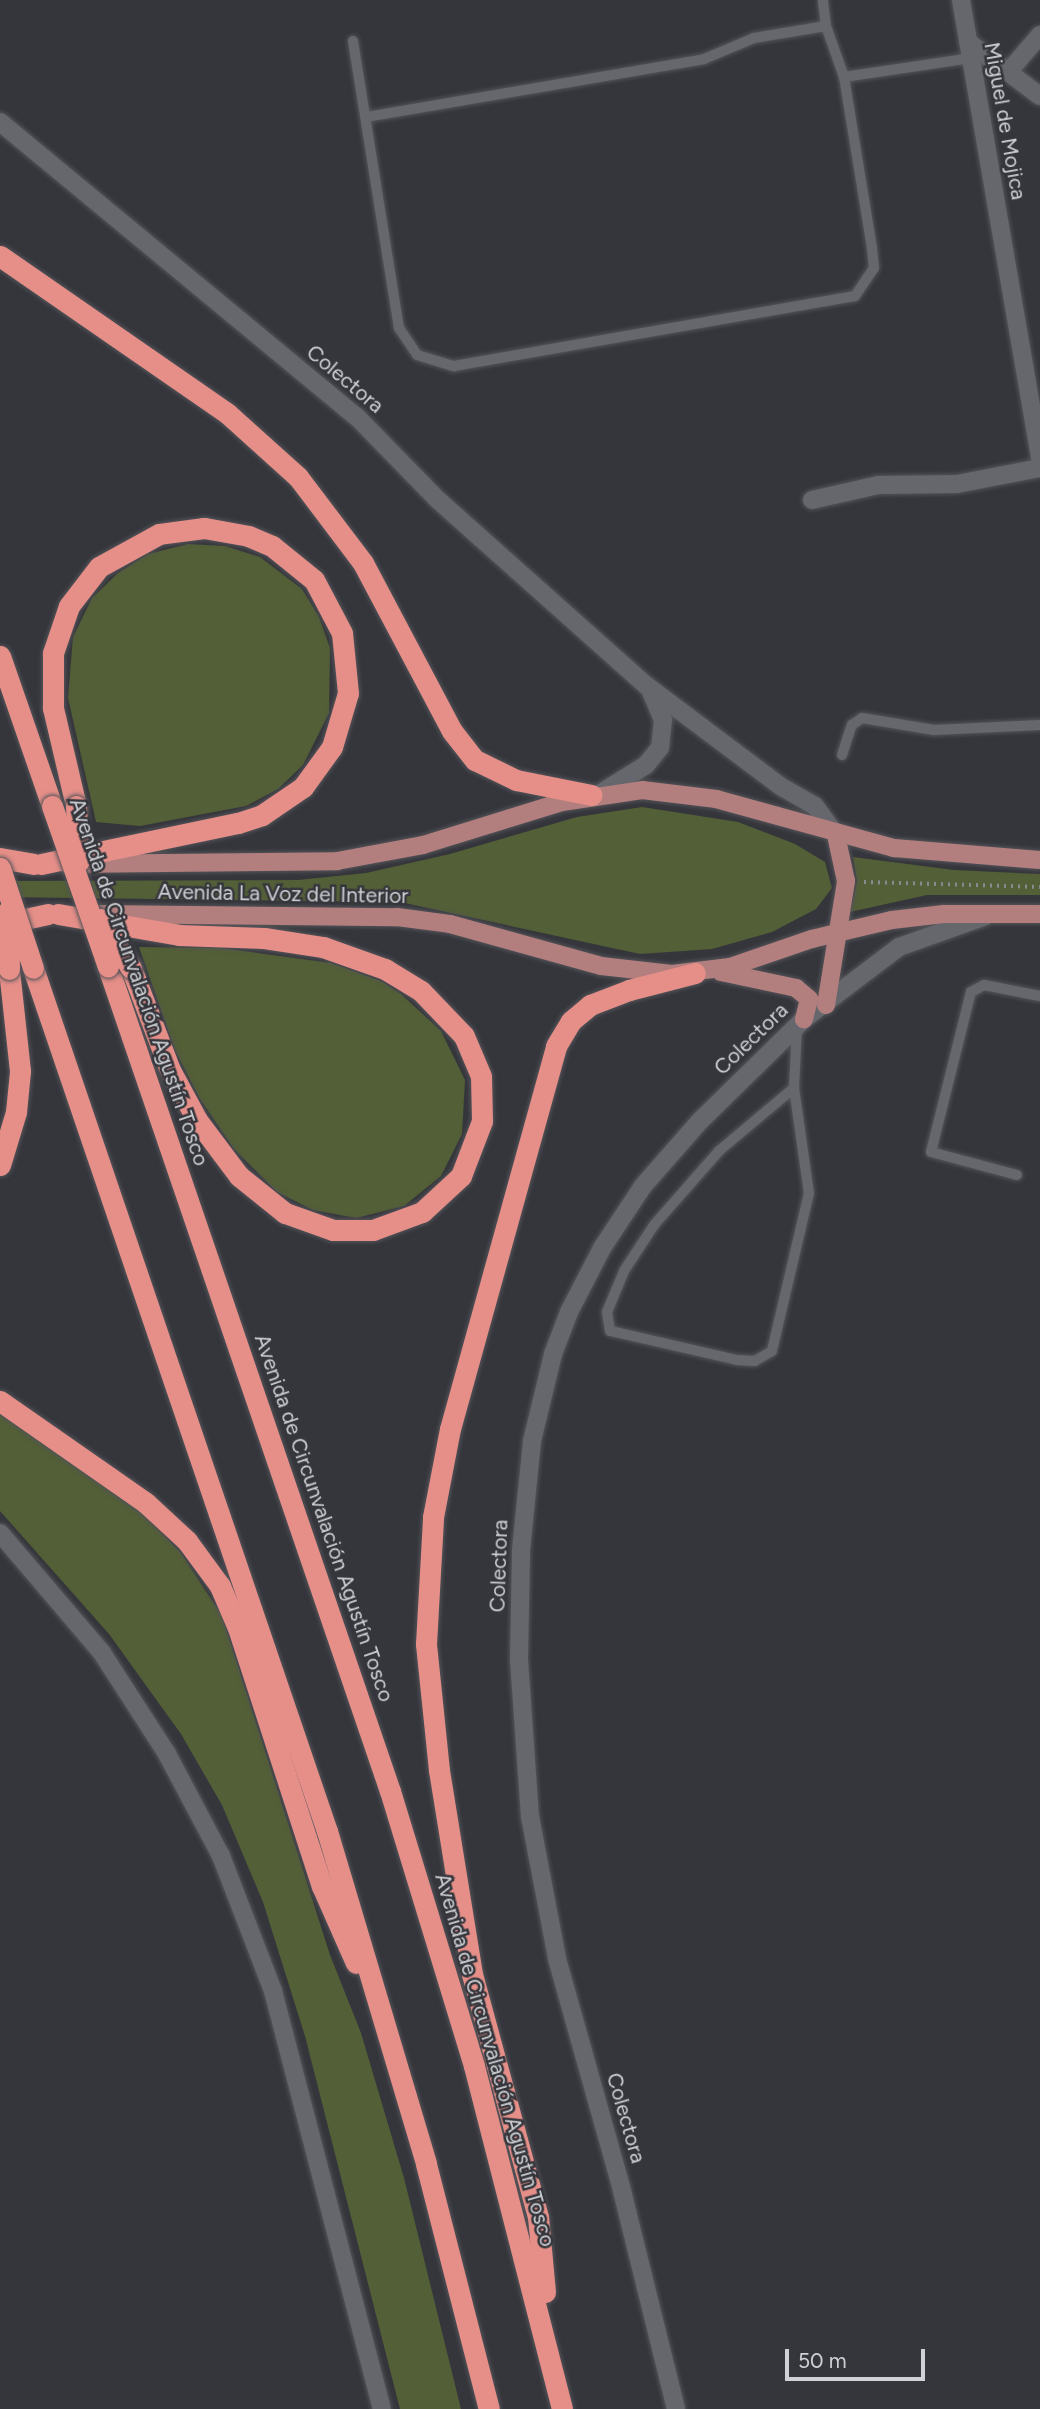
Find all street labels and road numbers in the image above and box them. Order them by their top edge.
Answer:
street label: Miguel de Mojica [979,40,1031,202]
street label: Colectora [301,340,389,418]
street label: Avenida de Circunvalación Agustín Tosco [64,795,214,1169]
street label: Avenida La Voz del Interior [157,879,409,909]
street label: Colectora [709,998,793,1080]
street label: Avenida de Circunvalación Agustín Tosco [249,1331,399,1705]
street label: Colectora [485,1519,513,1613]
street label: Avenida de Circunvalación Agustín Tosco [430,1870,560,2250]
street label: Colectora [601,2070,651,2166]

